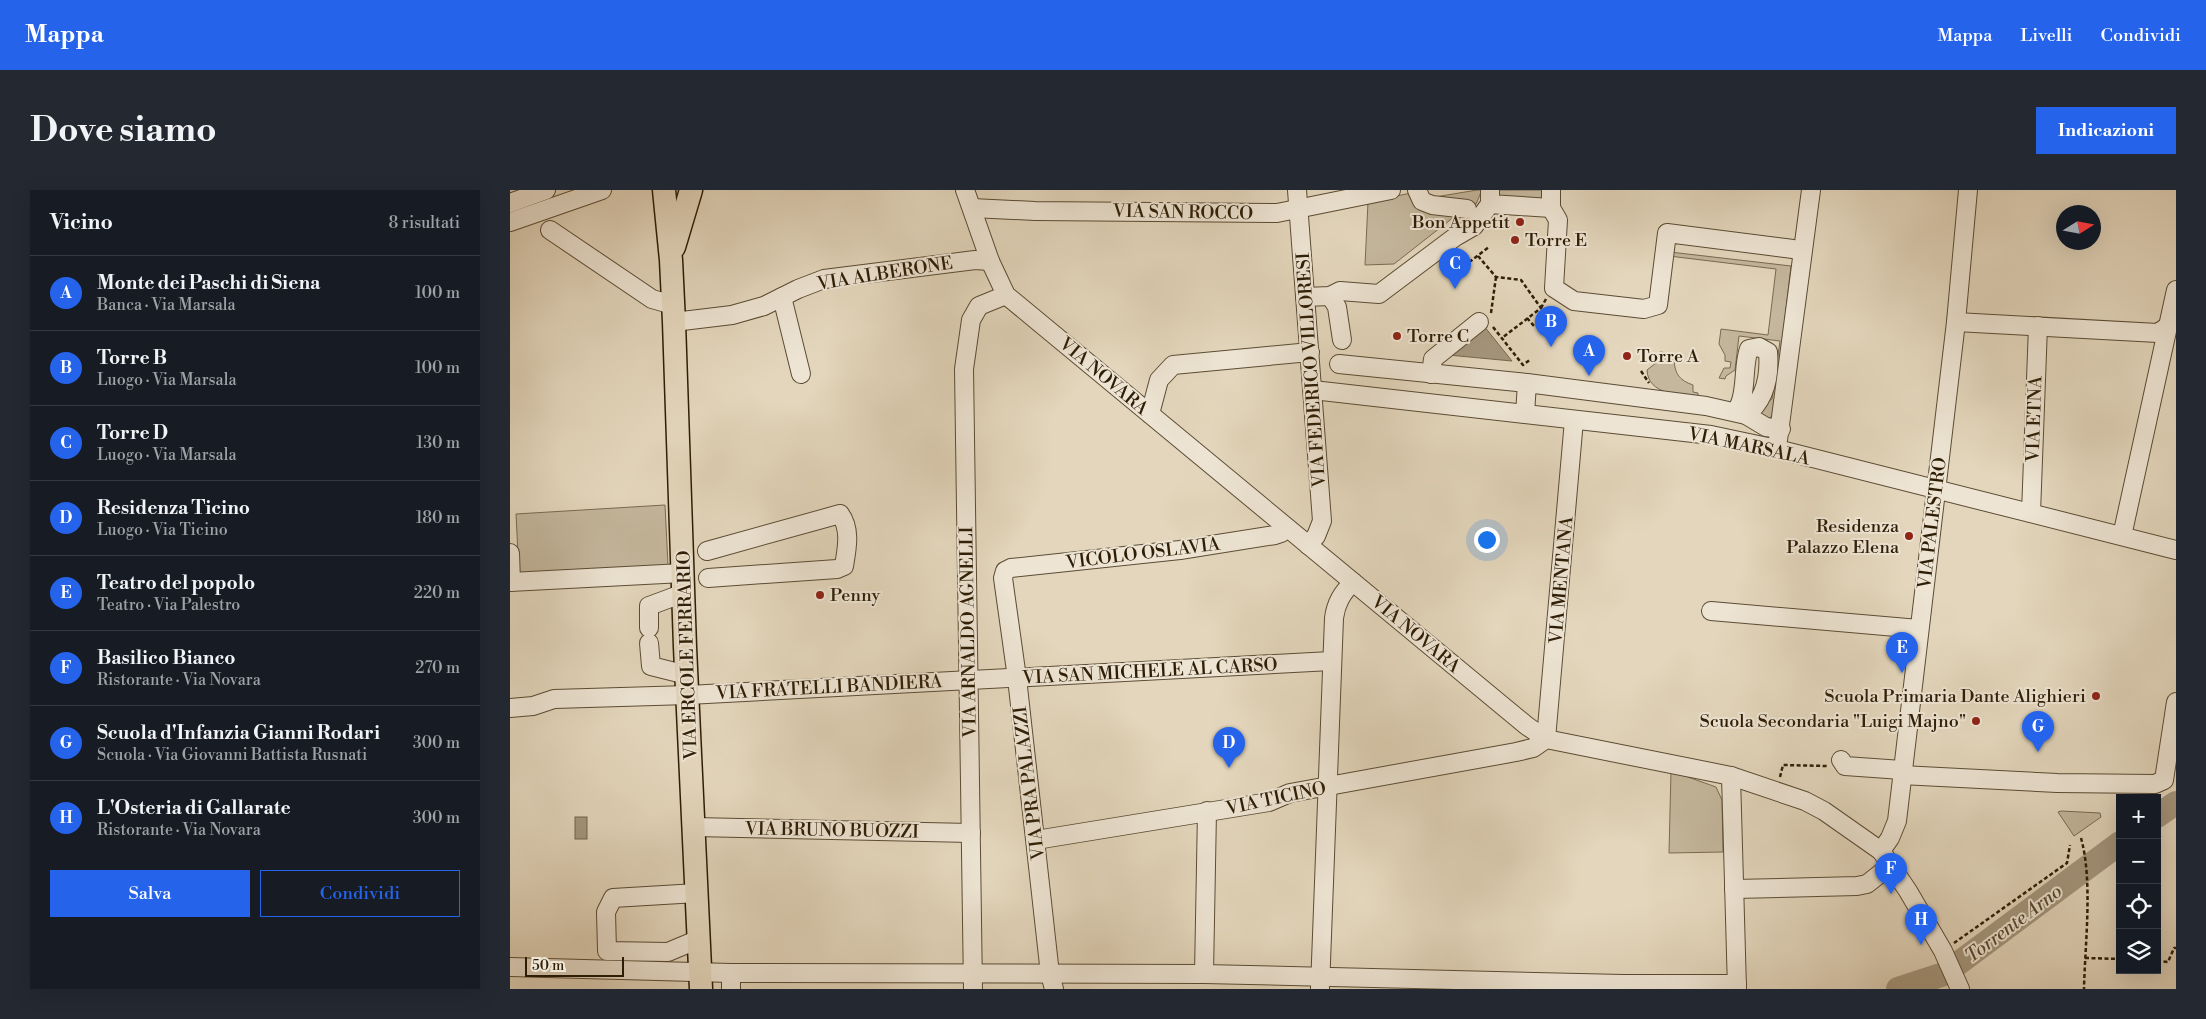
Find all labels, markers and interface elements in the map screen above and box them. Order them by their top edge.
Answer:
text: Mappa [25,20,104,50]
text: Mappa [1937,24,1992,47]
text: Livelli [2020,24,2073,47]
text: Condividi [2101,24,2181,47]
button: Indicazioni [2036,107,2176,154]
text: Dove siamo [30,109,217,152]
street label: VIA SAN ROCCO [1112,200,1253,225]
north arrow [2056,205,2101,250]
text: Vicino [50,210,113,236]
place label: Bon Appetit [1411,211,1511,234]
text: 8 risultati [389,213,460,233]
marker: Bon Appetit [1514,216,1526,228]
place label: Torre E [1525,229,1587,252]
marker: Torre E [1509,234,1521,246]
pin: C [1439,248,1471,289]
street label: VIA ALBERONE [815,251,955,296]
street label: VIA FEDERICO VILLORESI [1292,252,1331,489]
text: Monte dei Paschi di Siena [97,271,320,295]
text: A [60,283,72,303]
text: 100 m [415,283,460,303]
text: Banca · Via Marsala [97,295,236,315]
pin: B [1535,306,1567,347]
place label: Torre C [1407,325,1469,348]
marker: Torre C [1391,330,1403,342]
street label: VIA NOVARA [1054,332,1153,421]
pin: A [1573,335,1605,376]
place label: Torre A [1637,345,1700,368]
text: Torre B [97,346,167,370]
marker: Torre A [1621,350,1633,362]
text: B [60,358,72,378]
text: 100 m [415,358,460,378]
text: Luogo · Via Marsala [97,370,237,390]
street label: VIA ETNA [2021,375,2048,464]
text: Torre D [97,421,168,445]
street label: VIA MARSALA [1685,422,1812,471]
text: C [60,433,72,453]
text: 130 m [416,433,460,453]
text: Luogo · Via Marsala [97,445,237,465]
street label: VIA PALESTRO [1913,456,1952,591]
text: Residenza Ticino [97,496,250,520]
text: D [60,508,72,528]
text: 180 m [416,508,460,528]
street label: VIA MENTANA [1544,515,1579,646]
place label: Residenza Palazzo Elena [1786,515,1900,559]
text: Luogo · Via Ticino [97,520,228,540]
street label: VIA ARNALDO AGNELLI [955,526,982,739]
your location [1474,527,1500,553]
marker: Residenza Palazzo Elena [1903,530,1915,542]
street label: VICOLO OSLAVIA [1064,533,1222,574]
street label: VIA ERCOLE FERRARIO [672,550,703,761]
text: Teatro del popolo [97,571,255,595]
text: E [60,583,72,603]
text: 220 m [414,583,460,603]
place label: Penny [830,584,881,607]
marker: Penny [814,589,826,601]
street label: VIA NOVARA [1366,590,1465,679]
text: Teatro · Via Palestro [97,595,240,615]
pin: E [1886,632,1918,673]
text: Basilico Bianco [97,646,236,670]
street label: VIA SAN MICHELE AL CARSO [1021,653,1278,690]
text: F [60,658,72,678]
text: 270 m [415,658,460,678]
text: Ristorante · Via Novara [97,670,261,690]
street label: VIA FRATELLI BANDIERA [714,670,943,705]
place label: Scuola Primaria Dante Alighieri [1824,685,2086,708]
marker: Scuola Primaria Dante Alighieri [2090,690,2102,702]
street label: VIA PRA PALAZZI [1009,705,1050,862]
place label: Scuola Secondaria "Luigi Majno" [1700,710,1966,733]
pin: G [2022,711,2054,752]
marker: Scuola Secondaria "Luigi Majno" [1970,715,1982,727]
text: Scuola d'Infanzia Gianni Rodari [97,721,380,745]
pin: D [1213,727,1245,768]
text: G [60,733,72,753]
text: 300 m [413,733,460,753]
text: Scuola · Via Giovanni Battista Rusnati [97,745,367,765]
street label: VIA TICINO [1223,777,1328,821]
map controls [2116,794,2161,974]
button: + [2116,794,2161,839]
text: L'Osteria di Gallarate [97,796,291,820]
text: H [59,808,73,828]
text: 300 m [413,808,460,828]
street label: VIA BRUNO BUOZZI [744,817,919,844]
text: Ristorante · Via Novara [97,820,261,840]
button: − [2116,839,2161,884]
pin: F [1875,853,1907,894]
button: Salva [50,870,250,917]
button: Condividi [260,870,460,917]
water label: Torrente Arno [1960,879,2067,968]
button: locate [2116,884,2161,929]
pin: H [1905,904,1937,945]
button: layers [2116,929,2161,974]
scale bar [525,954,624,977]
text: 50 m [532,957,564,975]

